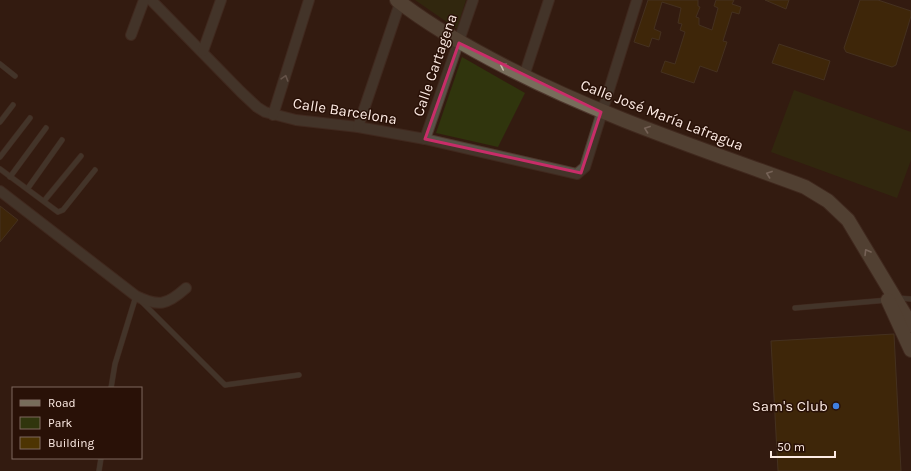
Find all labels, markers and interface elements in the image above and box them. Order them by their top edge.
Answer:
street label: Calle Cartagena [409,11,461,119]
one-way arrow [500,63,507,70]
one-way arrow [280,74,289,81]
street label: Calle José María Lafragua [578,76,746,154]
street label: Calle Barcelona [292,94,398,128]
one-way arrow [644,125,651,134]
one-way arrow [766,170,773,179]
one-way arrow [865,249,872,256]
legend [12,387,142,459]
text: Road [48,396,76,410]
place label: Sam's Club [752,397,828,415]
marker: Sam's Club [831,401,841,411]
text: Park [48,416,73,430]
scale bar [771,433,835,459]
text: Building [48,436,95,450]
text: 50 m [777,440,805,454]

